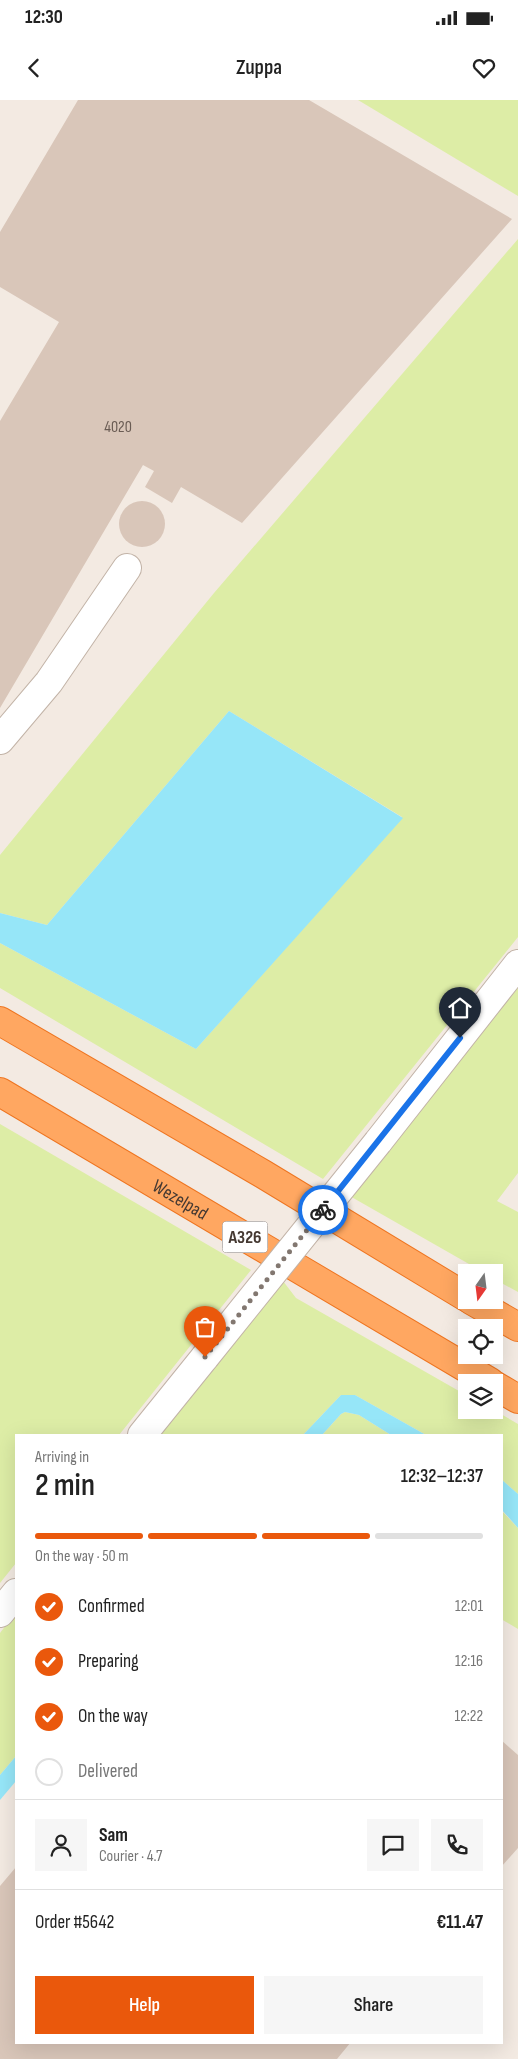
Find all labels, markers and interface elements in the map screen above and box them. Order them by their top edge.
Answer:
text: 12:30 [25,6,63,29]
icon: back [20,54,48,82]
text: Zuppa [236,54,282,81]
icon: heart [470,54,498,82]
house number: 4020 [104,418,132,437]
pin [439,987,481,1038]
icon: home [446,994,474,1022]
street label: Wezelpad [148,1175,212,1226]
courier [298,1185,348,1235]
icon: bike [309,1196,337,1224]
road number: A326 [222,1222,268,1252]
north arrow [458,1264,502,1309]
map controls [458,1264,503,1419]
pin [184,1306,226,1357]
icon: bag [191,1313,219,1341]
button: locate [458,1319,503,1364]
button: layers [458,1374,503,1419]
text: Arriving in [35,1448,89,1467]
text: 12:32–12:37 [401,1465,483,1488]
text: 2 min [35,1466,95,1505]
text: On the way · 50 m [35,1547,129,1566]
icon: check [35,1593,63,1621]
text: Confirmed [78,1595,145,1618]
text: 12:01 [455,1597,483,1616]
icon: check [35,1648,63,1676]
text: Preparing [78,1650,139,1673]
text: 12:16 [455,1652,483,1671]
icon: check [35,1703,63,1731]
text: On the way [78,1705,148,1728]
text: 12:22 [454,1707,483,1726]
text: Delivered [78,1760,138,1783]
button: person [35,1819,87,1871]
button: chat [367,1819,419,1871]
button: phone [431,1819,483,1871]
text: Sam [99,1824,128,1847]
text: Courier · 4.7 [99,1847,162,1866]
text: Order #5642 [35,1911,114,1934]
text: €11.47 [436,1911,483,1934]
button: Help [35,1976,254,2034]
button: Share [264,1976,483,2034]

